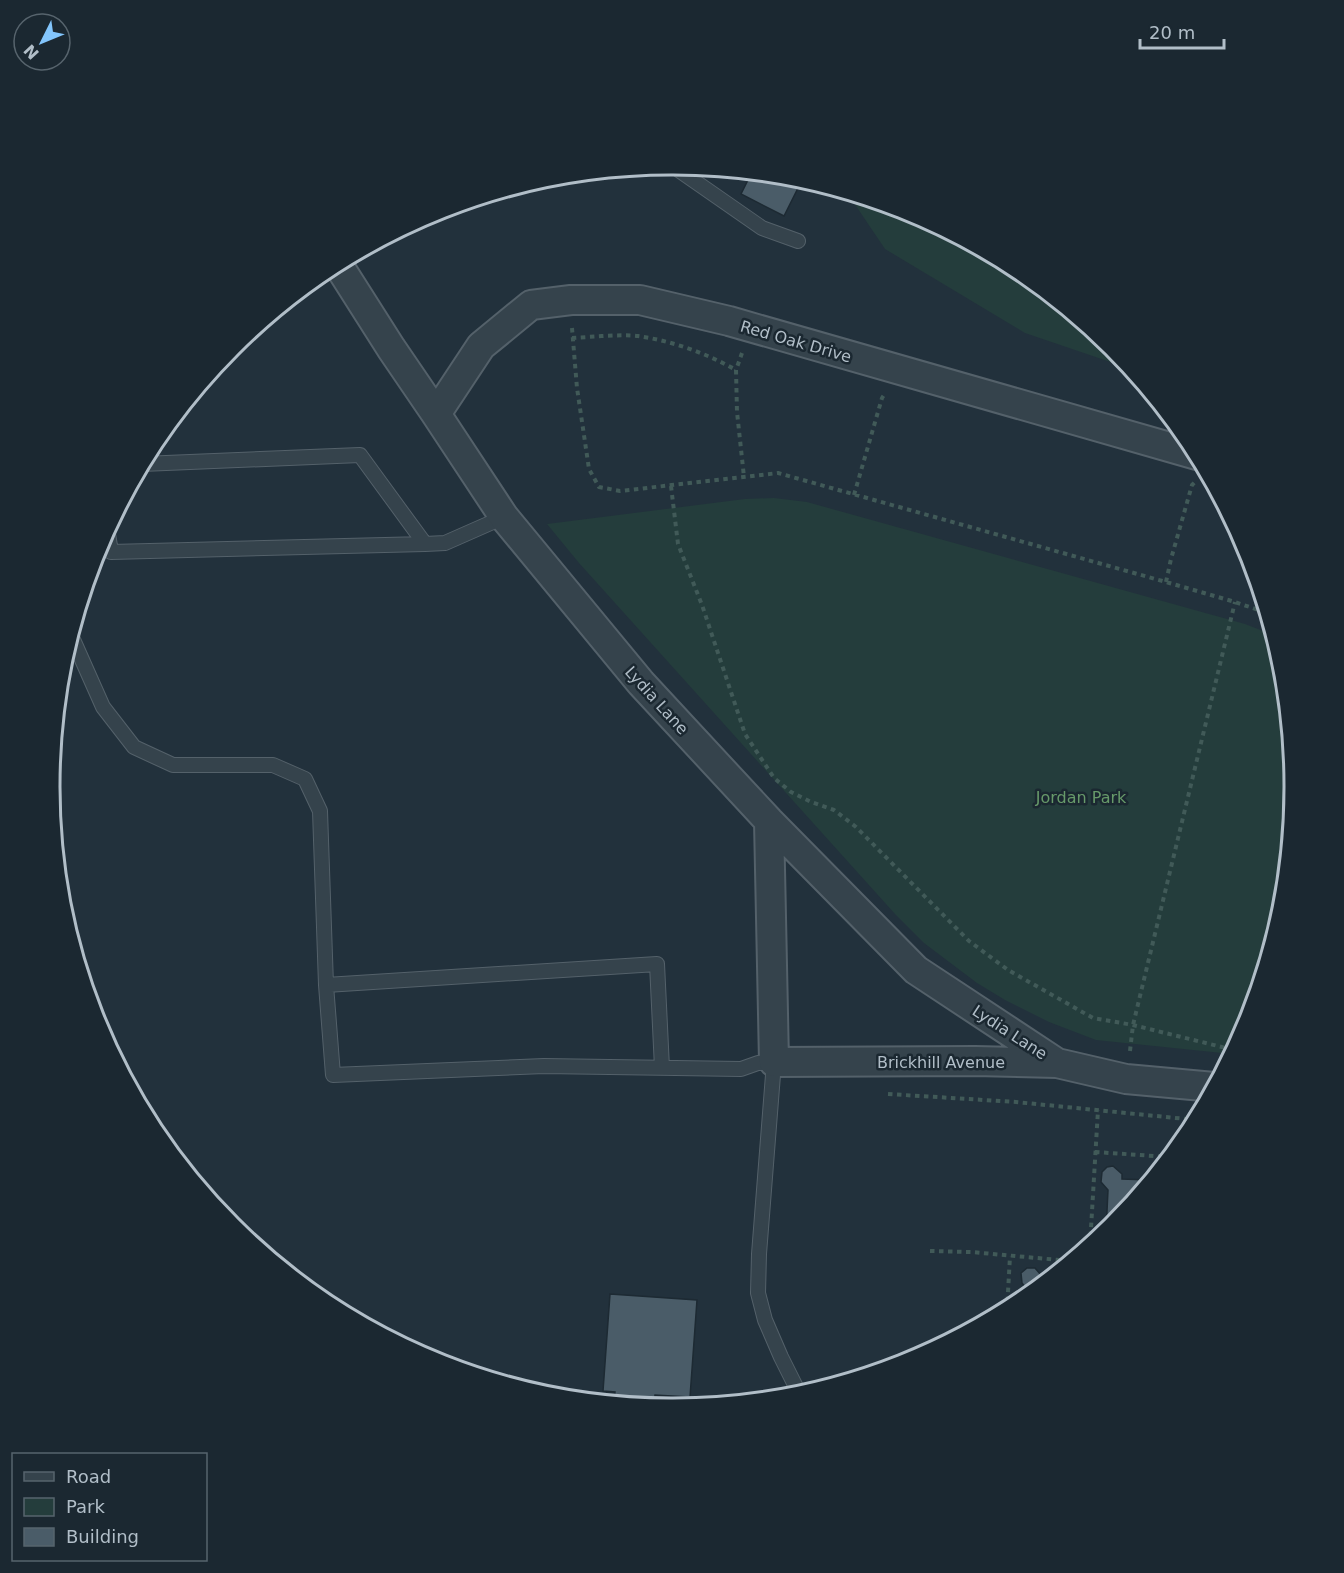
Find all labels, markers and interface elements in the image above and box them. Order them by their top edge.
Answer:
north arrow [12,12,72,72]
scale bar [1140,12,1224,50]
text: 20 m [1149,22,1195,43]
text: N [20,41,43,63]
street label: Red Oak Drive [738,317,854,366]
street label: Lydia Lane [621,662,692,738]
park label: Jordan Park [1035,788,1127,807]
street label: Lydia Lane [969,1001,1051,1064]
street label: Brickhill Avenue [877,1053,1005,1072]
legend [12,1453,207,1561]
text: Road [66,1466,111,1487]
text: Park [66,1496,105,1517]
text: Building [66,1526,139,1547]

